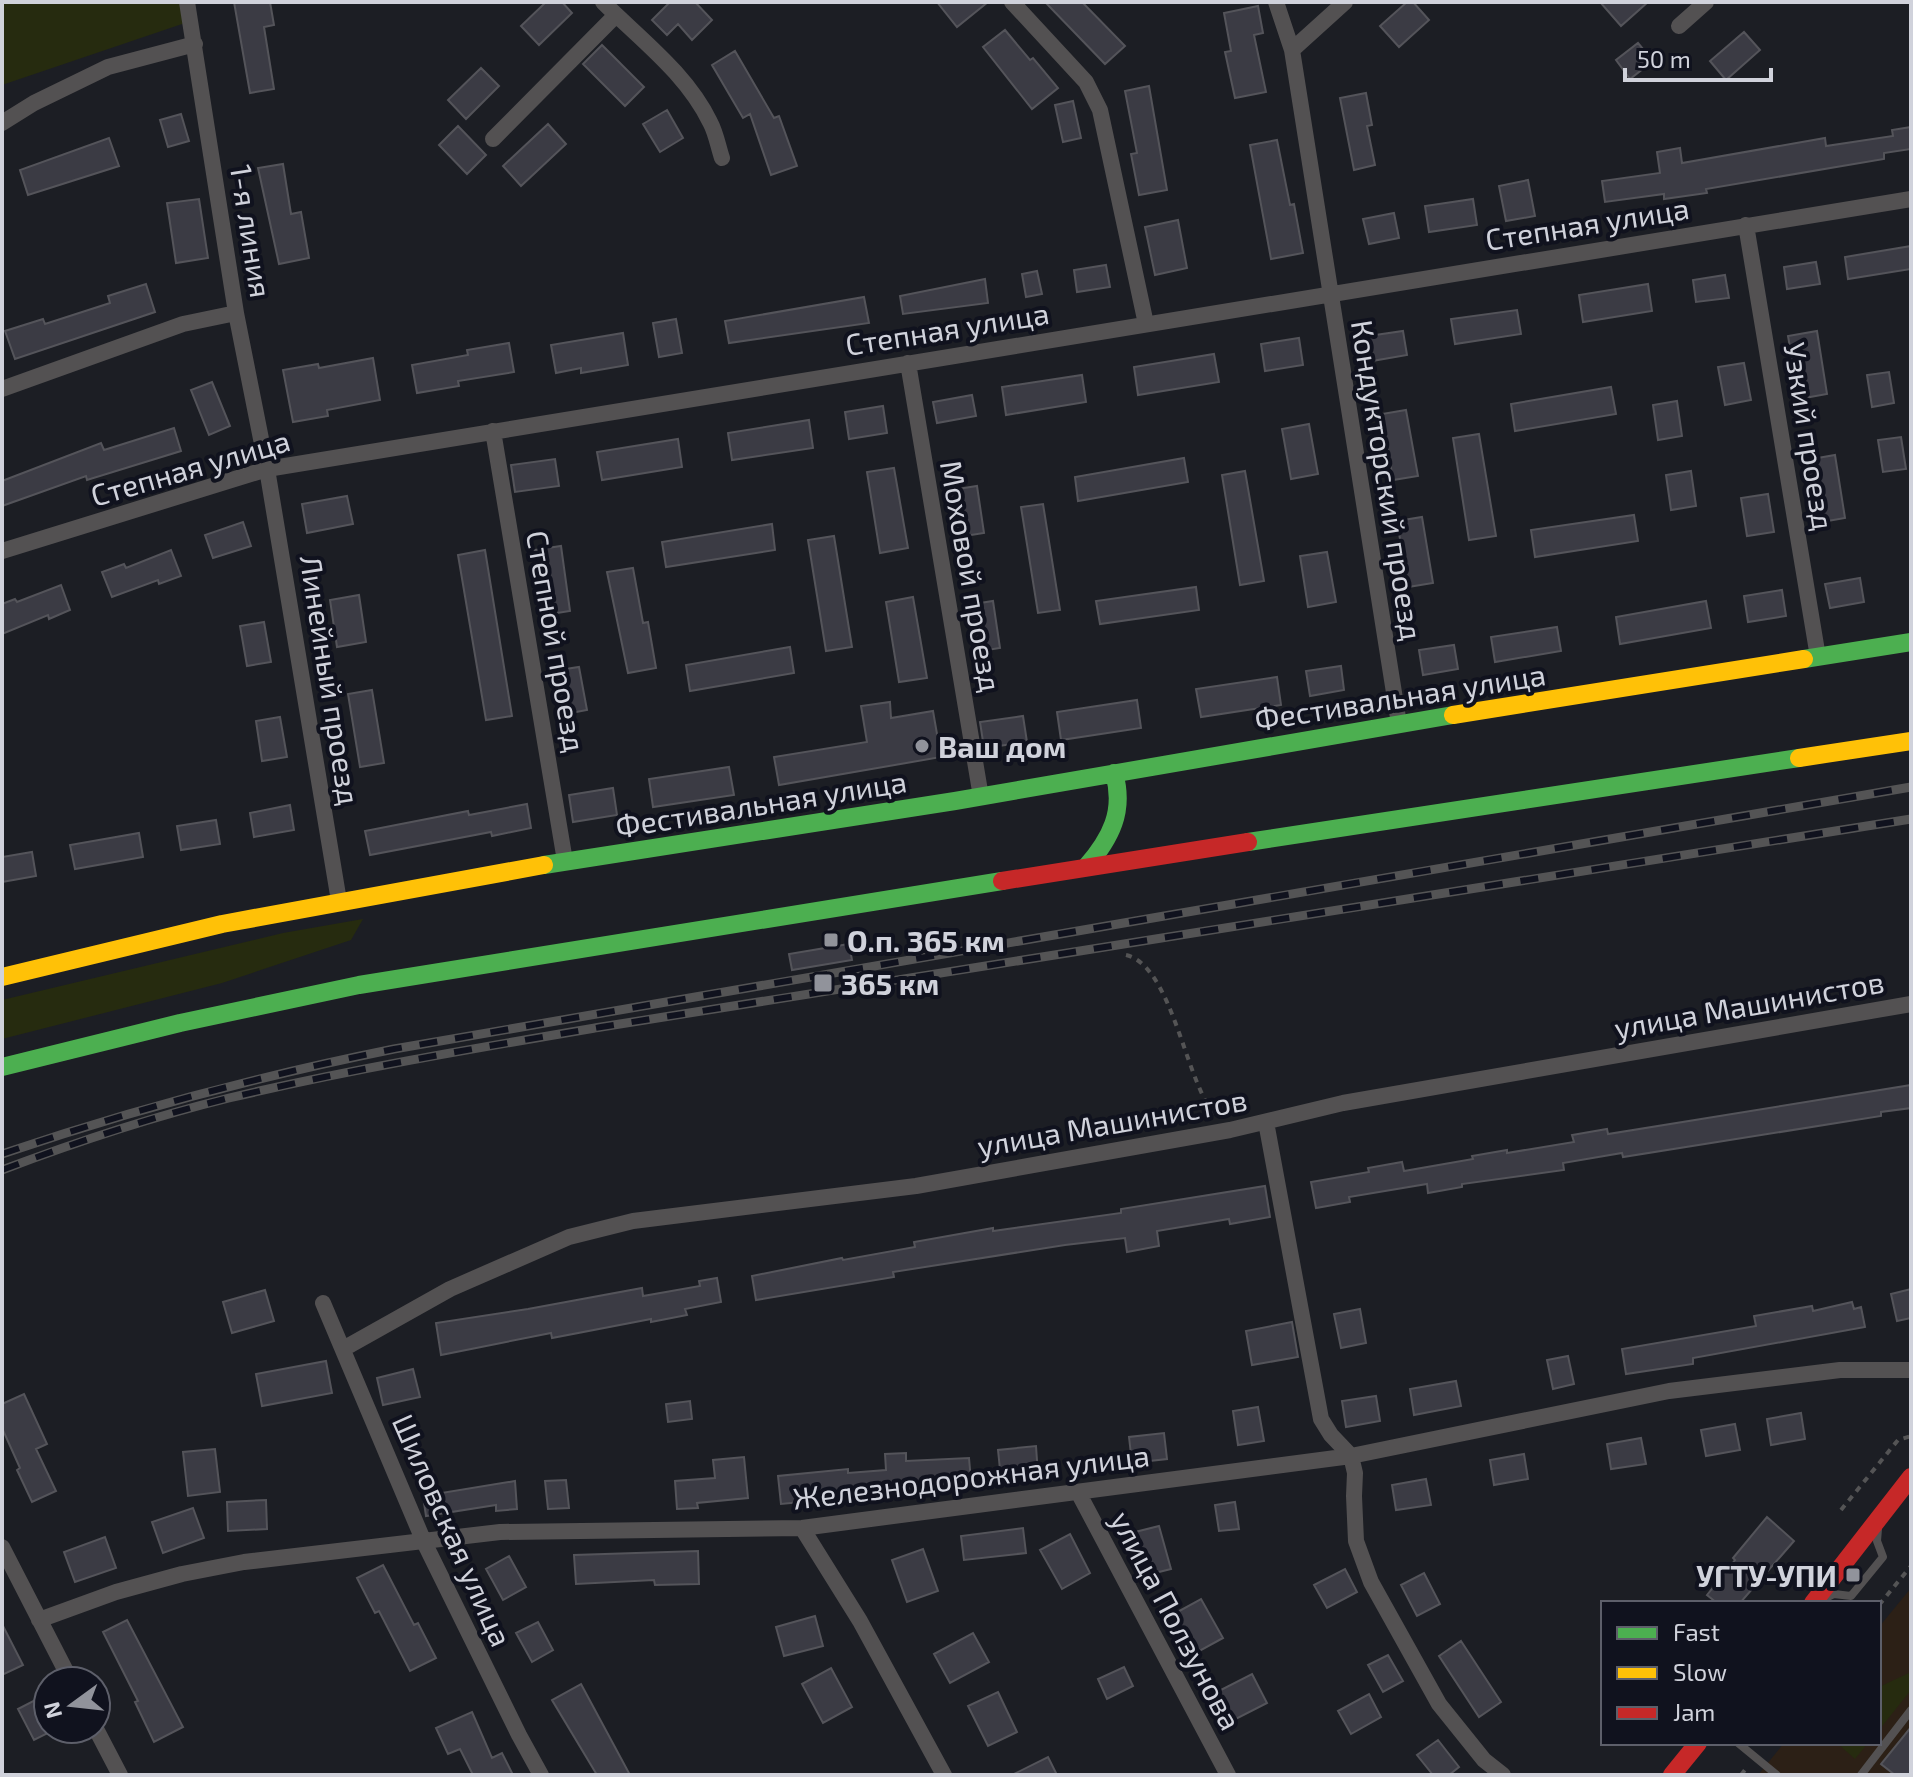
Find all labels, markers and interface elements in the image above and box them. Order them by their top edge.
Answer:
scale bar [1625,32,1771,82]
text: 50 m [1637,44,1691,73]
street label: 1-я линия [224,162,280,300]
street label: Степная улица [1483,189,1692,258]
street label: Степная улица [843,294,1052,363]
street label: Кондукторский проезд [1344,317,1431,643]
street label: Узкий проезд [1777,340,1843,532]
street label: Степная улица [86,421,294,514]
street label: Моховой проезд [934,458,1010,694]
street label: Степной проезд [520,527,594,755]
street label: Линейный проезд [293,553,369,807]
street label: Фестивальная улица [1252,655,1548,738]
place label: Ваш дом [938,728,1066,764]
marker: Ваш дом [913,737,931,755]
street label: Фестивальная улица [613,762,909,845]
place label: О.п. 365 км [847,922,1005,958]
marker: О.п. 365 км [822,931,840,949]
street label: улица Машинистов [1611,963,1887,1046]
place label: 365 км [841,965,939,1001]
marker: 365 км [812,972,834,994]
street label: улица Машинистов [974,1081,1250,1164]
street label: Шиловская улица [385,1408,520,1652]
street label: Железнодорожная улица [791,1436,1151,1517]
street label: улица Ползунова [1103,1504,1250,1736]
place label: УГТУ-УПИ [1696,1557,1837,1593]
marker: УГТУ-УПИ [1844,1566,1862,1584]
legend [1601,1601,1881,1745]
text: Fast [1673,1617,1720,1646]
text: Slow [1673,1657,1727,1686]
north arrow [32,1665,112,1745]
text: Jam [1673,1697,1715,1726]
text: N [37,1699,66,1721]

